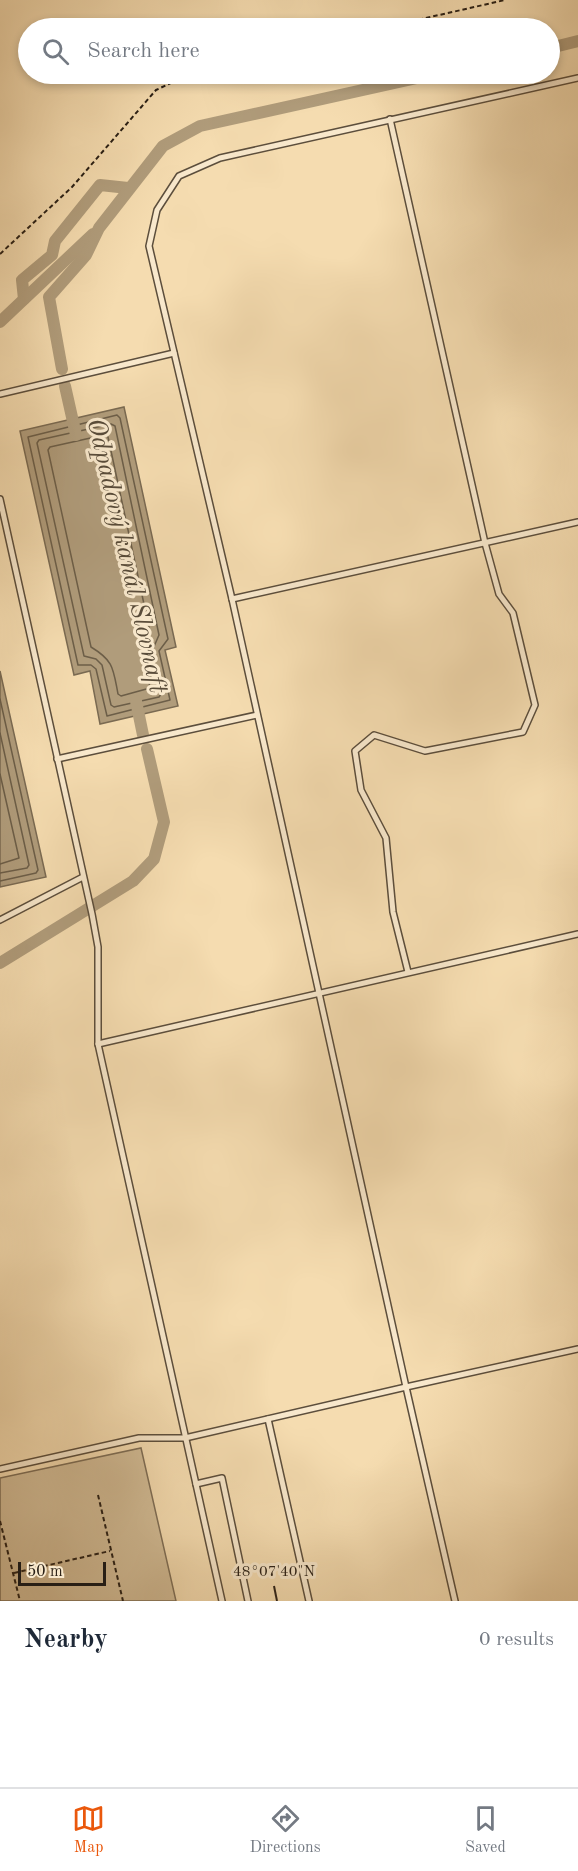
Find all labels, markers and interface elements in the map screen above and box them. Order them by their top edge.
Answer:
search box [18,18,560,84]
icon: search [39,35,72,68]
text: Search here [87,40,200,62]
water label: Odpadový kanál Slovnaft [82,416,171,697]
scale bar [18,1559,106,1586]
text: 50 m [27,1564,63,1580]
text: 48°07'40"N [233,1565,315,1580]
text: Nearby [24,1627,108,1653]
text: 0 results [479,1630,554,1650]
tab: Map [72,1802,105,1858]
tab: Directions [250,1802,321,1858]
tab: Saved [465,1802,506,1858]

